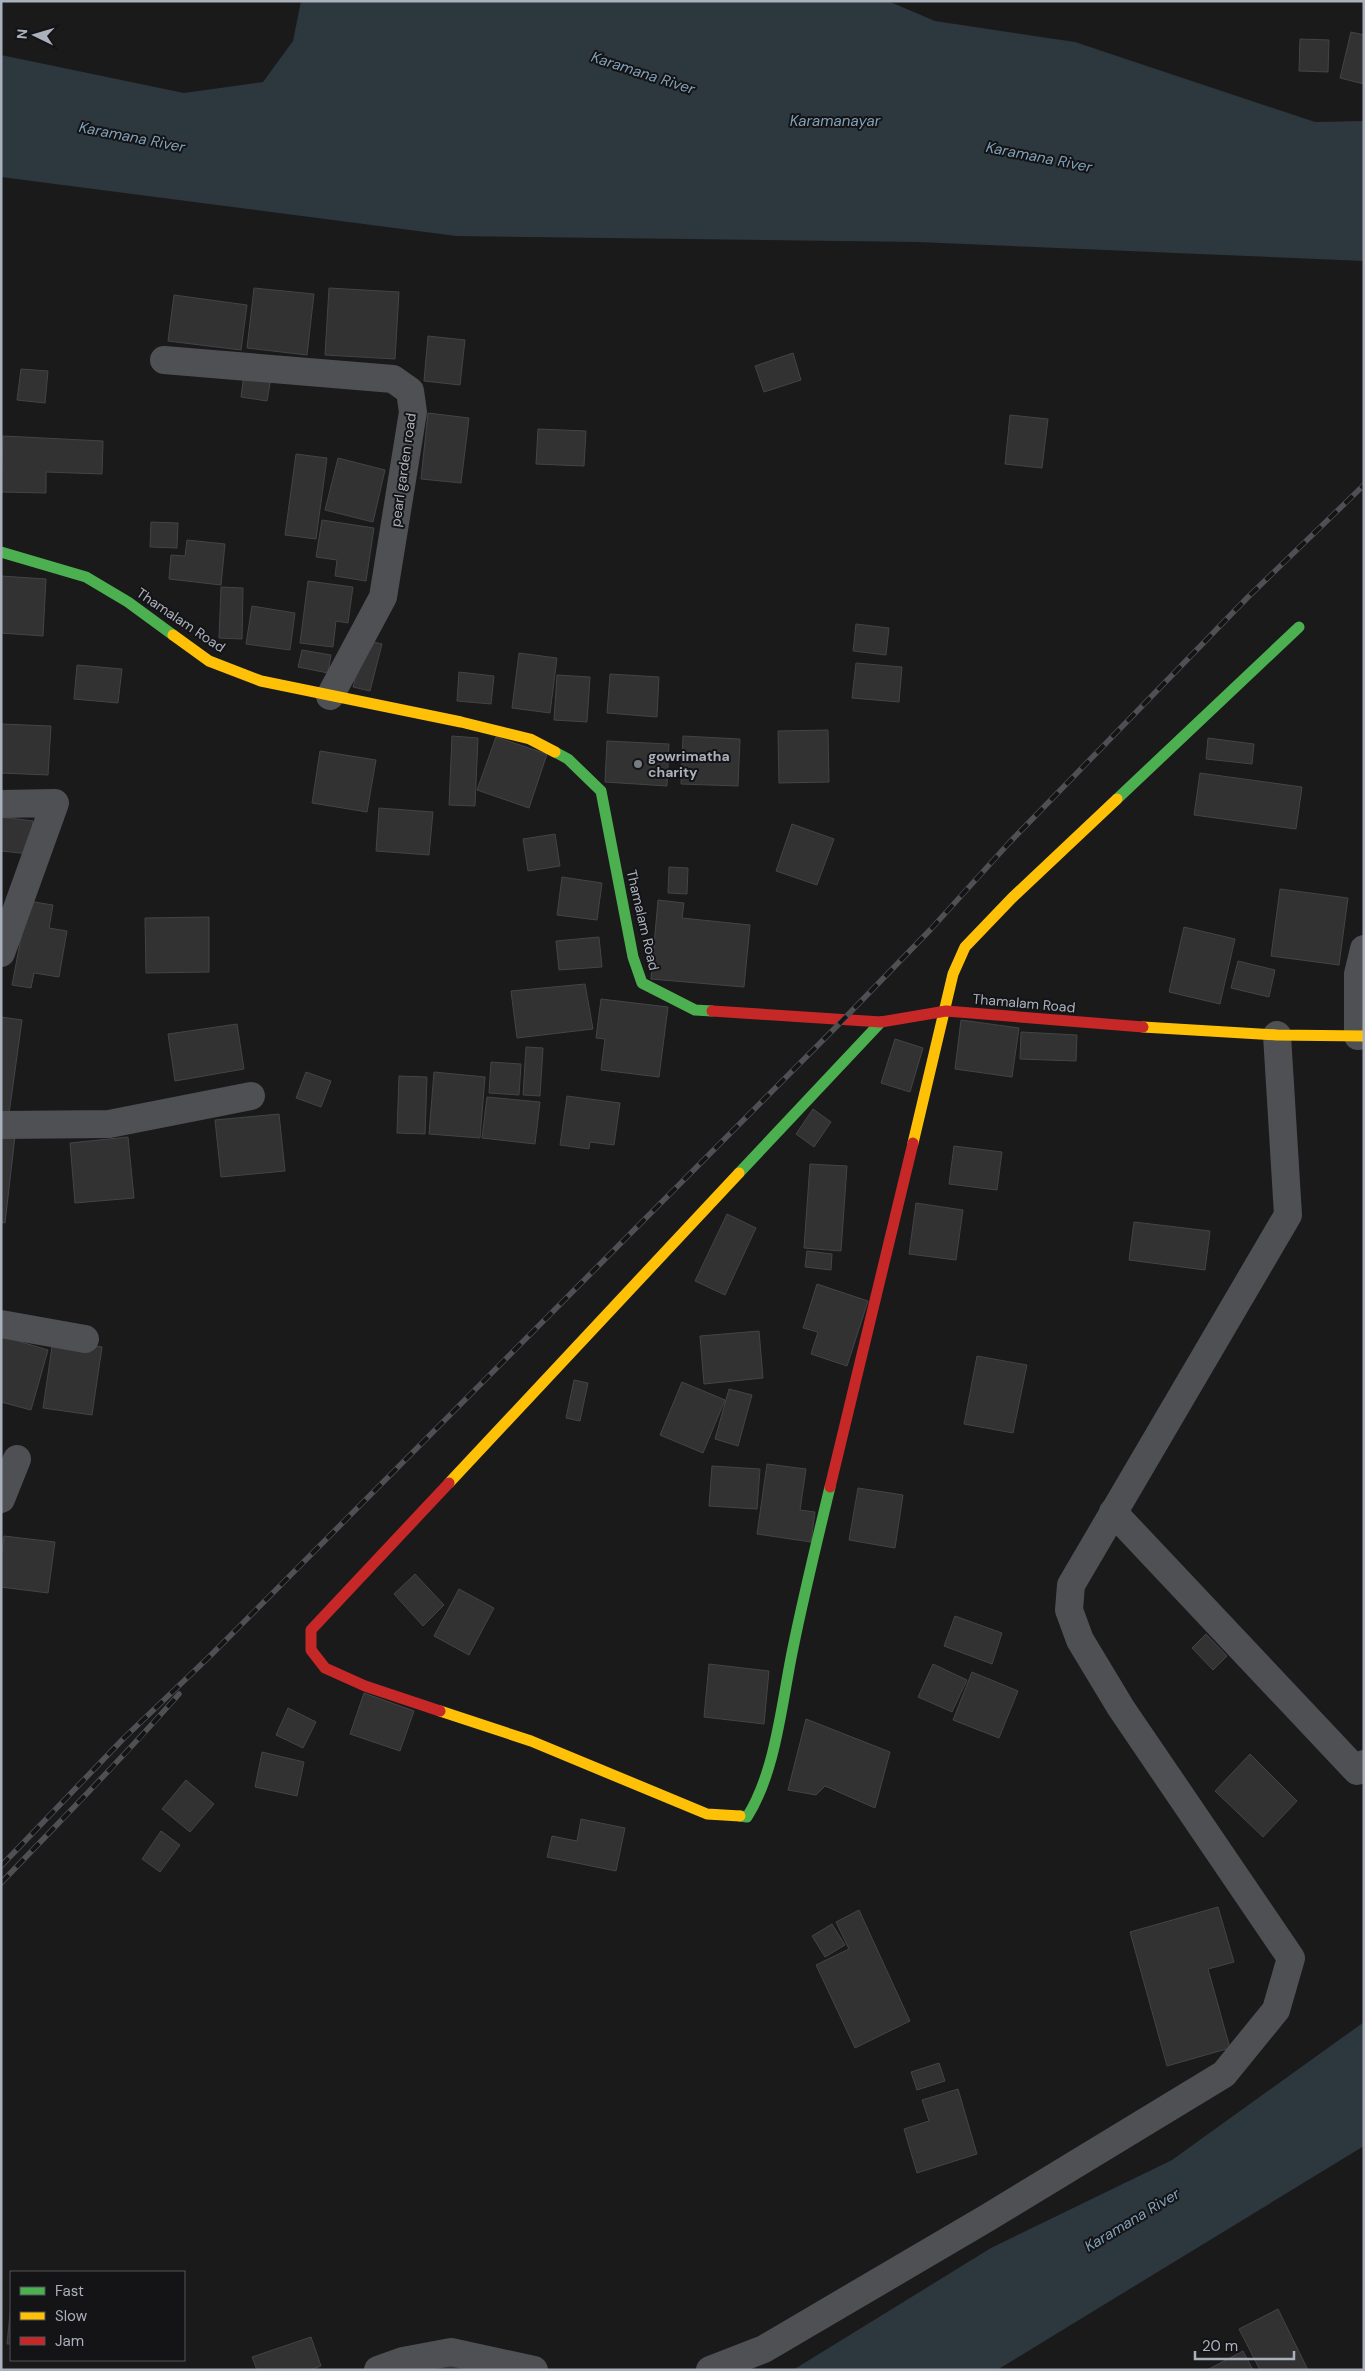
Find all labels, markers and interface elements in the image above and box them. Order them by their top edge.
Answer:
north arrow [10,10,60,60]
text: N [13,28,31,40]
water label: Karamana River [589,47,698,99]
water label: Karamanayar [790,111,881,131]
water label: Karamana River [77,117,187,157]
water label: Karamana River [984,137,1094,177]
street label: pearl garden road [386,412,420,528]
street label: Thamalam Road [133,584,229,656]
place label: gowrimatha charity [648,747,730,781]
marker: gowrimatha charity [632,758,644,770]
street label: Thamalam Road [623,868,663,972]
street label: Thamalam Road [972,990,1076,1016]
water label: Karamana River [1081,2183,1184,2256]
legend [10,2271,185,2361]
text: Fast [55,2281,84,2301]
text: Slow [55,2306,88,2326]
scale bar [1195,2328,1294,2360]
text: Jam [55,2331,84,2351]
text: 20 m [1202,2336,1238,2356]

